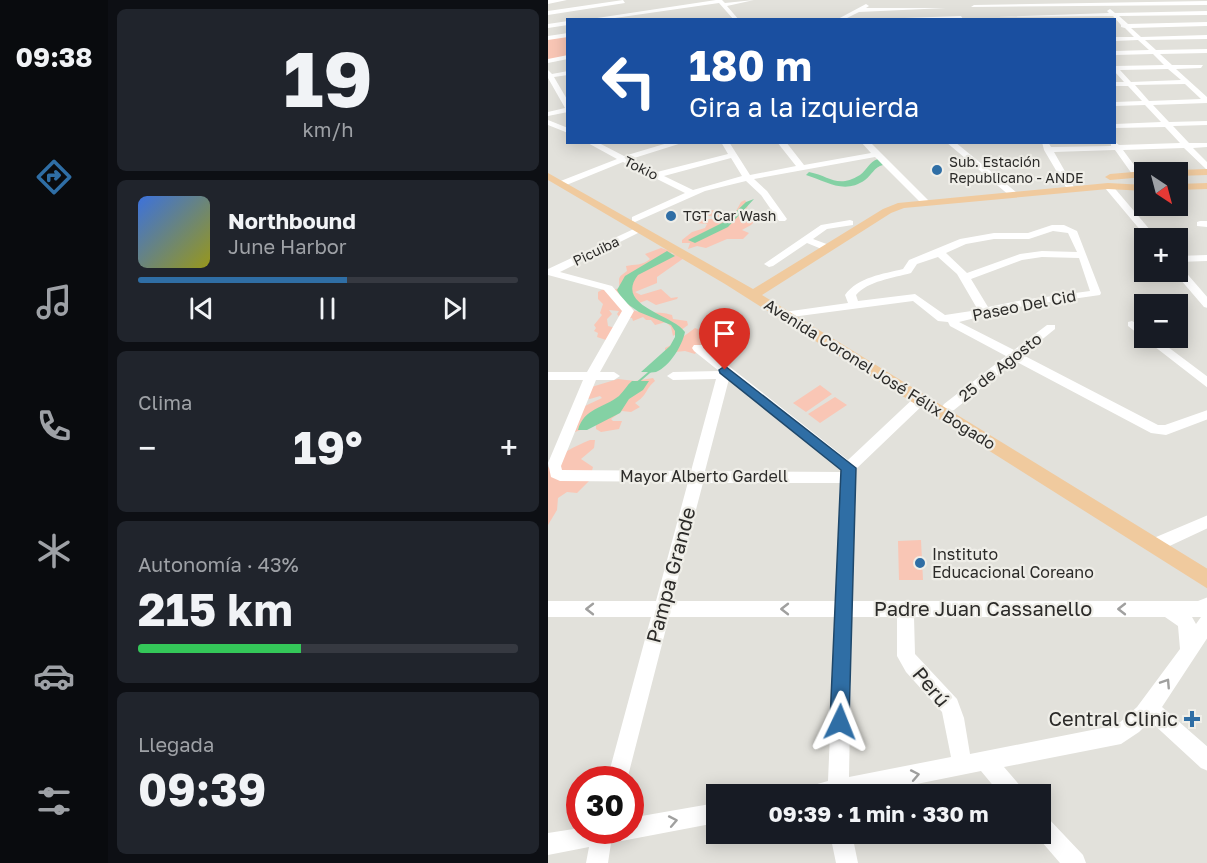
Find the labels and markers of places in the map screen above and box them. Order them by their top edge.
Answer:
place label: Sub. Estación Republicano - ANDE [949,153,1084,186]
marker: Sub. Estación Republicano - ANDE [930,163,944,177]
place label: TGT Car Wash [683,207,776,224]
marker: TGT Car Wash [664,209,678,223]
pin [699,308,750,370]
place label: Instituto Educacional Coreano [932,544,1094,582]
marker: Instituto Educacional Coreano [913,556,927,570]
place label: Central Clinic [1048,706,1178,730]
marker: Central Clinic [1183,710,1201,728]

